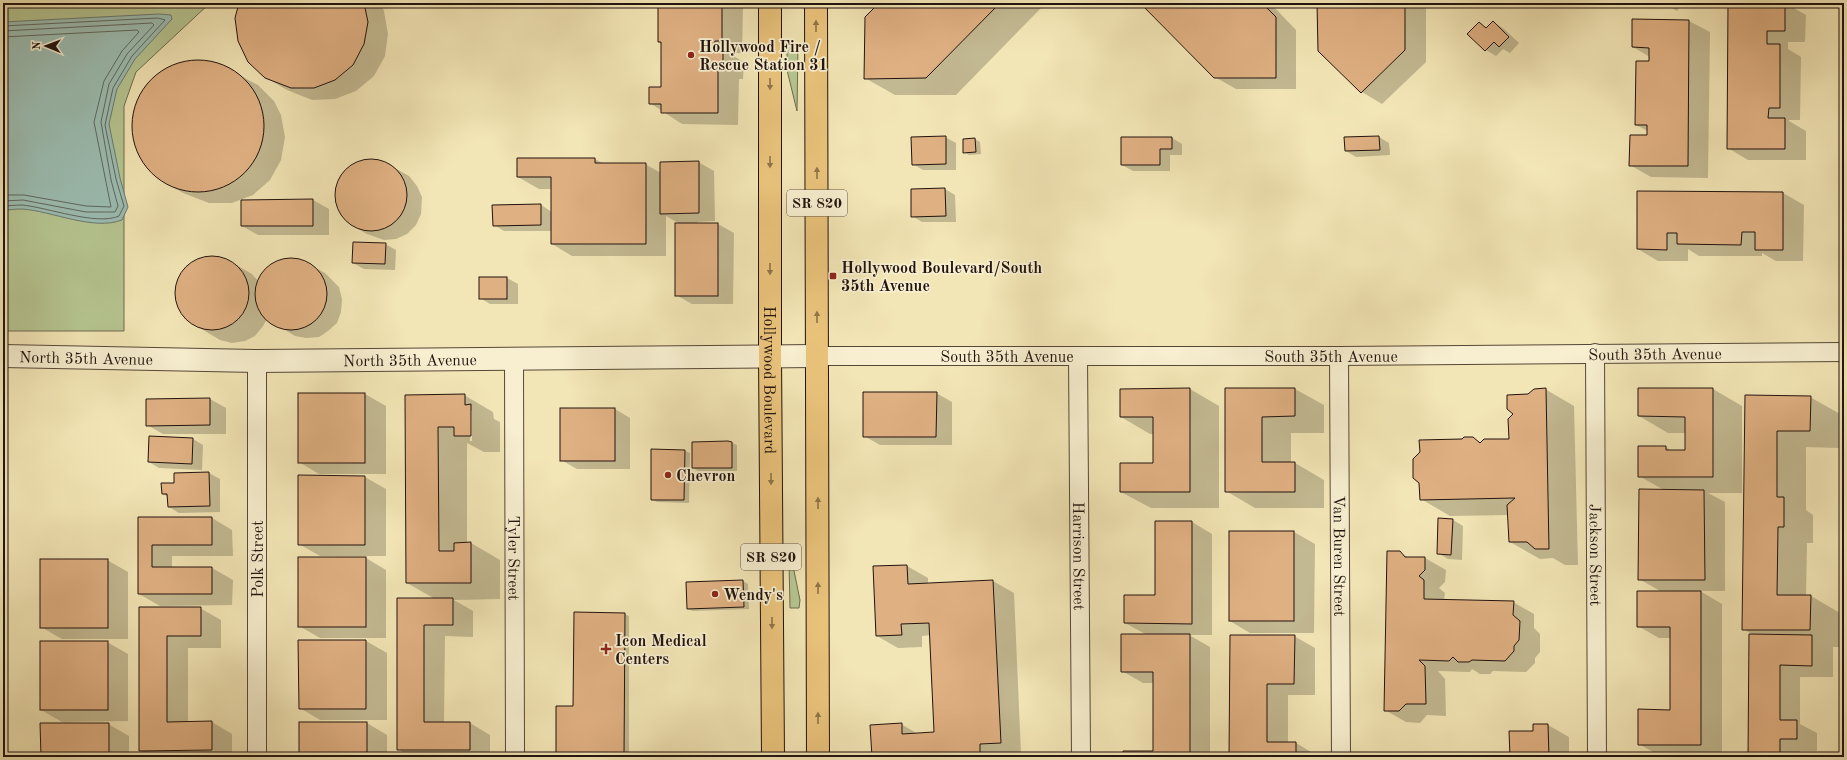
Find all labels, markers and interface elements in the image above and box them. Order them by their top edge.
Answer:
one-way arrow [813,19,819,32]
north arrow [26,26,66,66]
place label: Hollywood Fire / Rescue Station 31 [699,40,828,74]
text: N [32,41,43,50]
marker: Hollywood Fire / Rescue Station 31 [686,50,696,60]
one-way arrow [767,78,773,91]
one-way arrow [767,156,773,169]
one-way arrow [814,166,820,179]
road number: SR 820 [787,190,847,216]
place label: Hollywood Boulevard/South 35th Avenue [841,261,1042,295]
one-way arrow [767,263,773,276]
marker: Hollywood Boulevard/South 35th Avenue [828,271,838,281]
street label: Hollywood Boulevard [760,306,777,454]
one-way arrow [814,310,820,323]
street label: South 35th Avenue [1588,347,1722,364]
street label: North 35th Avenue [19,350,153,369]
street label: South 35th Avenue [940,350,1074,366]
street label: South 35th Avenue [1264,350,1398,366]
street label: North 35th Avenue [343,353,477,370]
place label: Chevron [676,469,736,485]
marker: Chevron [663,470,673,480]
one-way arrow [768,473,774,486]
street label: Van Buren Street [1330,495,1346,617]
one-way arrow [815,496,821,509]
street label: Harrison Street [1069,502,1086,611]
street label: Jackson Street [1586,504,1602,607]
street label: Tyler Street [504,515,521,601]
street label: Polk Street [251,520,267,598]
road number: SR 820 [741,544,801,570]
one-way arrow [815,581,821,594]
place label: Wendy's [723,588,783,604]
marker: Wendy's [710,589,720,599]
one-way arrow [769,617,775,630]
place label: Icon Medical Centers [615,634,707,668]
marker: Icon Medical Centers [600,643,612,655]
one-way arrow [815,711,821,724]

